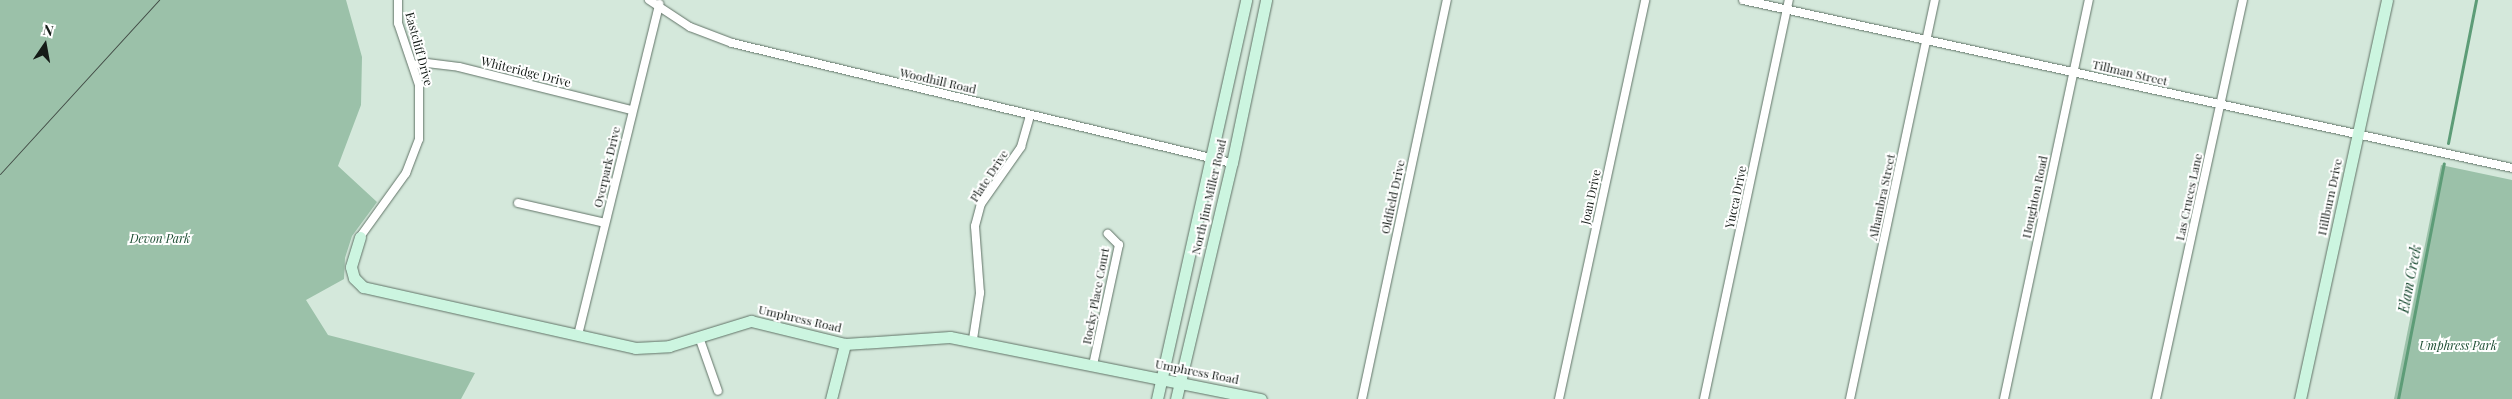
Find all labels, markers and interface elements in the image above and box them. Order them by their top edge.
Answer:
street label: Eastcliff Drive [402,10,436,88]
text: N [41,19,55,40]
north arrow [20,20,70,70]
street label: Whiteridge Drive [480,54,572,90]
street label: Tillman Street [2091,57,2169,89]
street label: Woodhill Road [898,65,978,97]
street label: Overpark Drive [591,125,623,209]
street label: North Jim Miller Road [1189,138,1229,256]
street label: Plate Drive [967,147,1011,205]
street label: Alhambra Street [1866,152,1898,242]
street label: Las Cruces Lane [2173,152,2205,242]
street label: Houghton Road [2019,154,2051,240]
street label: Hillburn Drive [2315,157,2345,237]
street label: Oldfield Drive [1378,159,1408,235]
street label: Yucca Drive [1722,164,1750,230]
street label: Joan Drive [1578,168,1604,226]
park label: Devon Park [130,232,190,246]
water label: Elam Creek [2395,244,2425,314]
street label: Rocky Place Court [1080,246,1112,346]
street label: Umphress Road [757,302,843,336]
park label: Umphress Park [2419,339,2497,353]
street label: Umphress Road [1154,357,1240,387]

